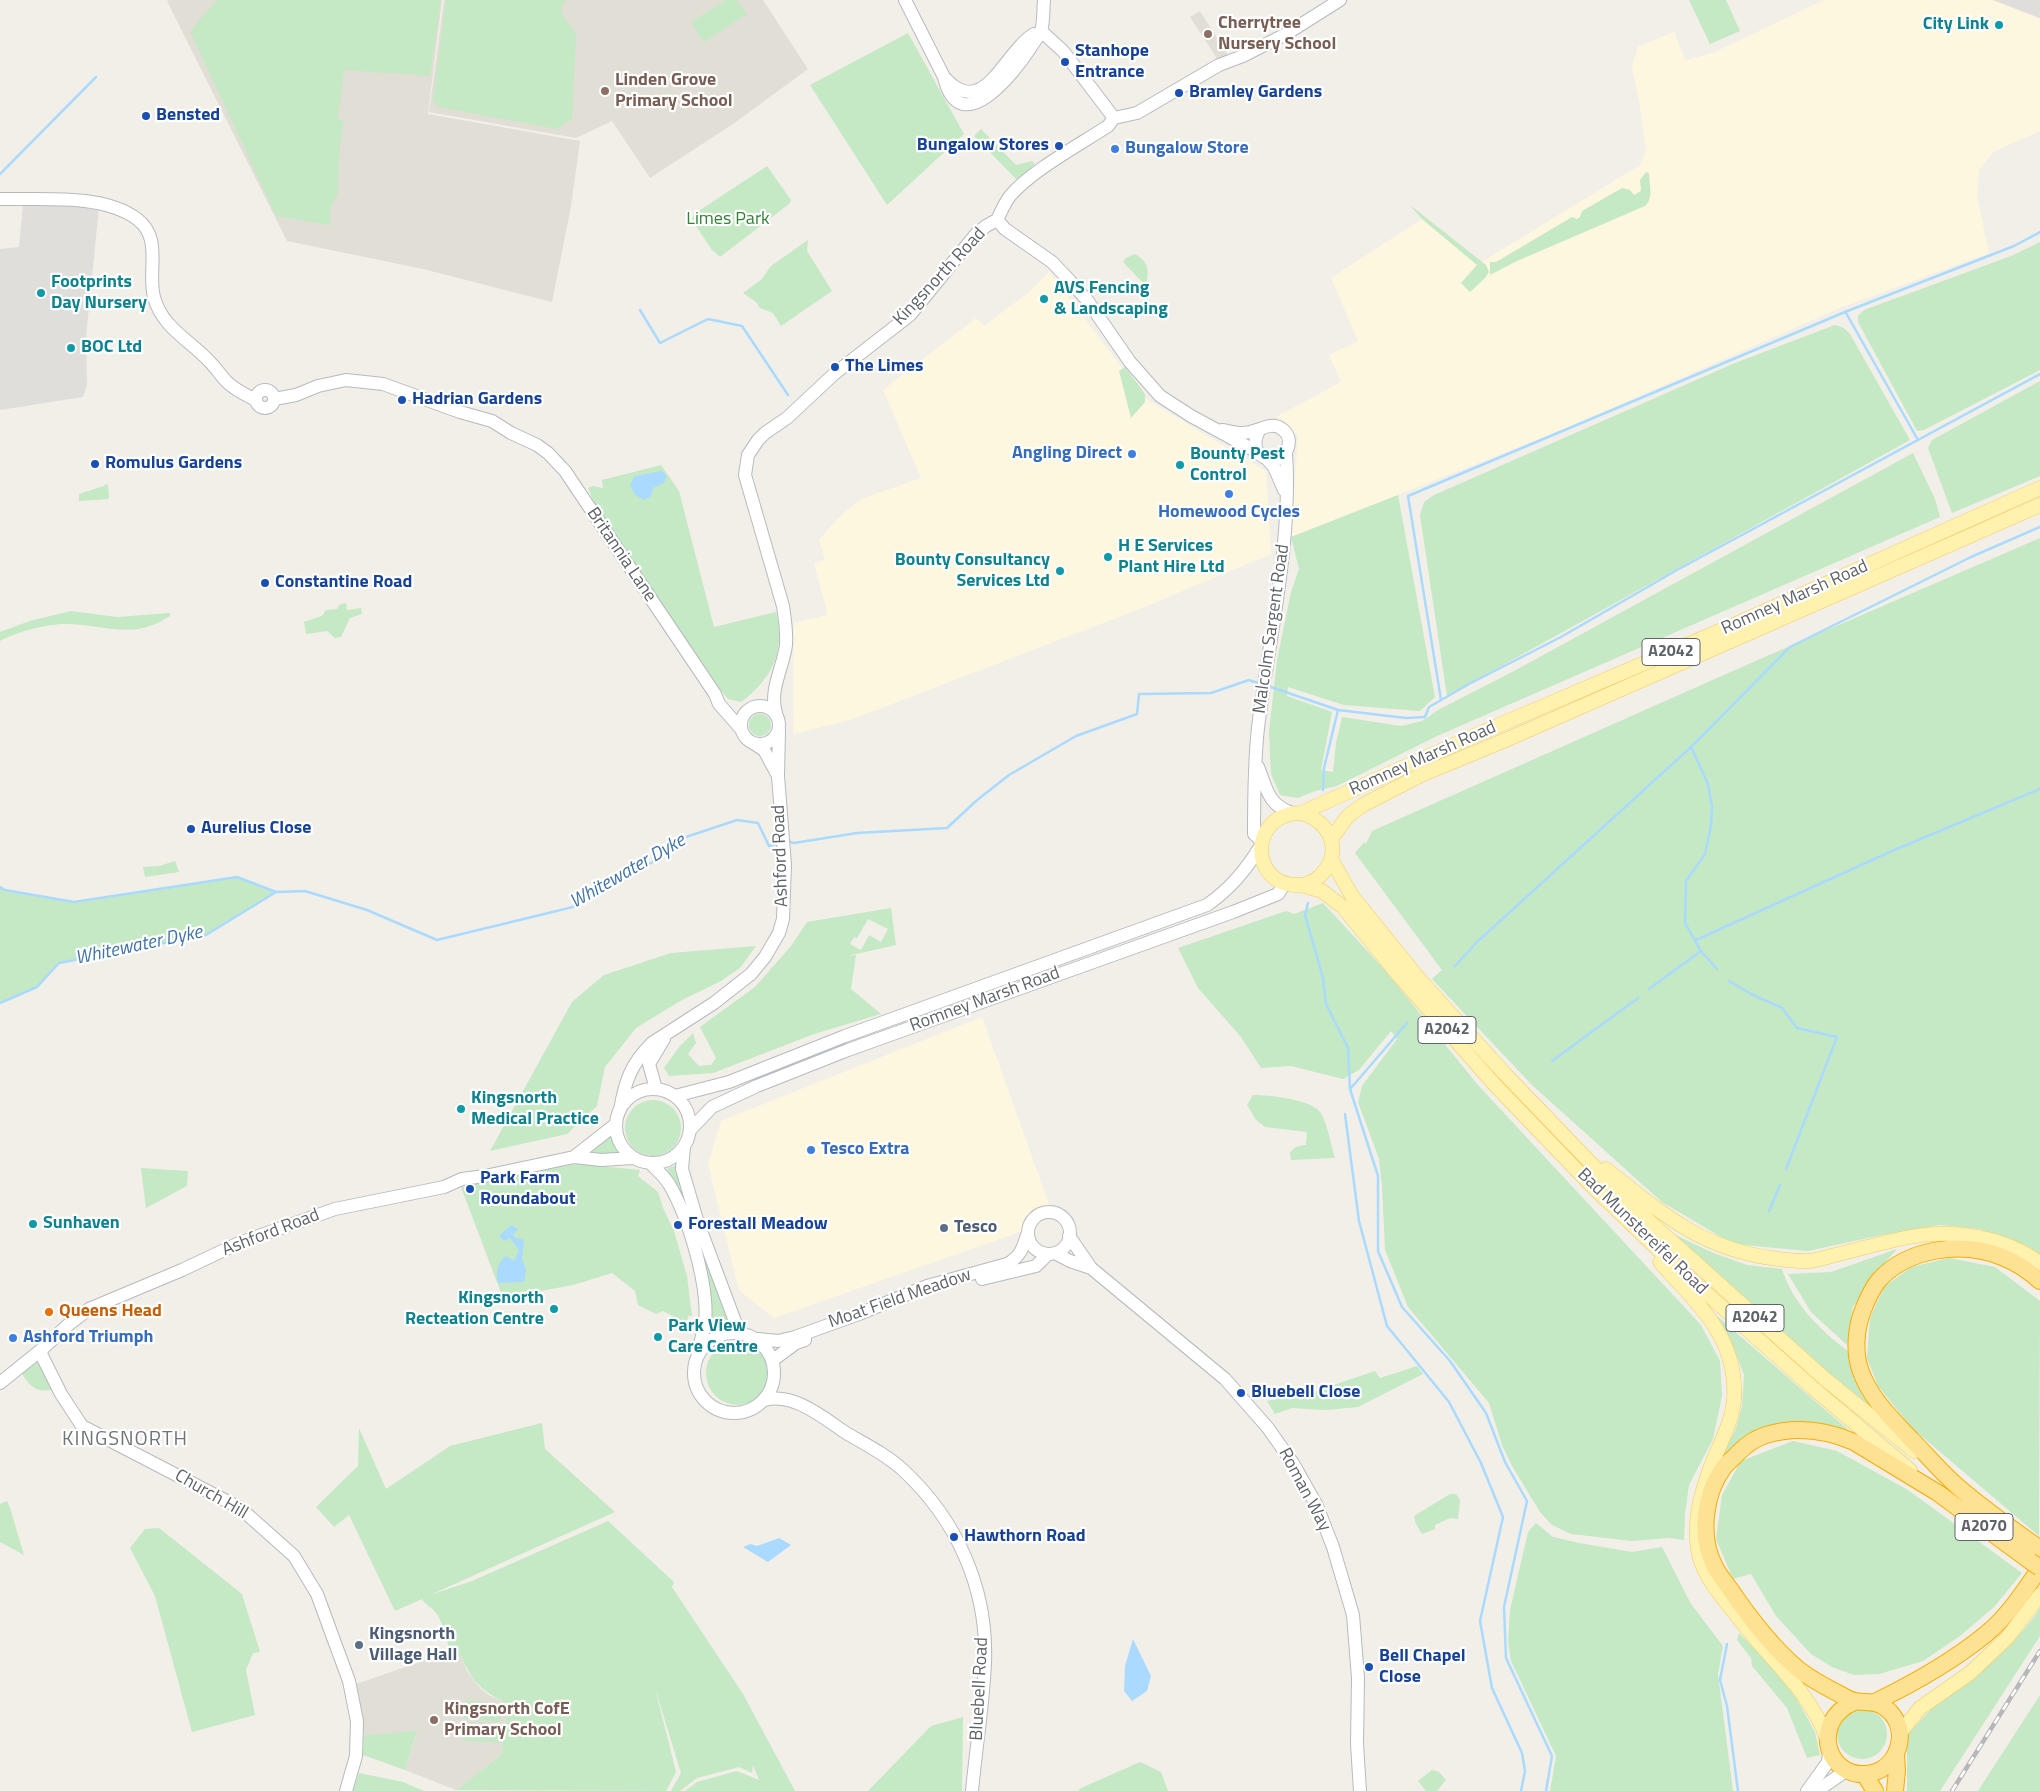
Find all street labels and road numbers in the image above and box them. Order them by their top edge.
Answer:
street label: Kingsnorth Road [889,224,991,330]
street label: Britannia Lane [582,504,660,606]
street label: Malcolm Sargent Road [1249,543,1295,715]
street label: Romney Marsh Road [1718,556,1872,640]
road number: A2042 [1642,638,1700,666]
street label: Romney Marsh Road [1346,717,1500,801]
street label: Ashford Road [768,804,794,908]
street label: Romney Marsh Road [907,963,1063,1037]
road number: A2042 [1418,1016,1476,1044]
street label: Bad Munstereifel Road [1572,1164,1712,1300]
street label: Ashford Road [219,1205,323,1261]
street label: Moat Field Meadow [826,1264,974,1334]
road number: A2042 [1726,1305,1784,1332]
street label: Roman Way [1273,1445,1335,1535]
street label: Church Hill [171,1465,251,1525]
road number: A2070 [1955,1514,2013,1540]
street label: Bluebell Road [967,1637,993,1741]

